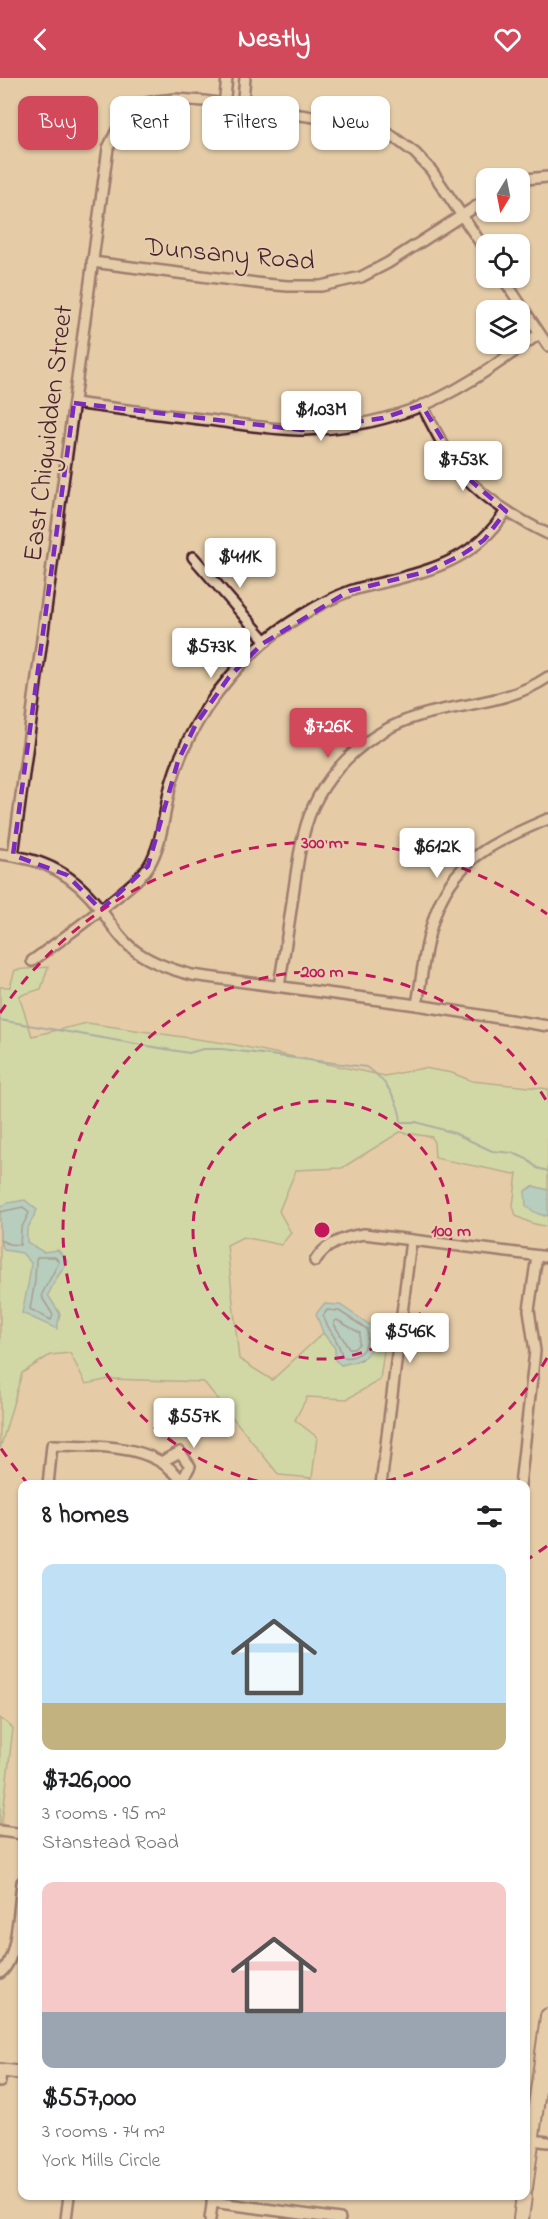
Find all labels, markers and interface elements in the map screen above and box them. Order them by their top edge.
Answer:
text: Nestly [238,20,310,59]
icon: back [24,23,57,56]
icon: heart [491,23,524,56]
chip: Buy [18,96,98,150]
chip: Rent [110,96,190,150]
chip: Filters [202,96,299,150]
chip: New [311,96,390,150]
north arrow [476,168,530,222]
map controls [476,168,530,354]
street label: Dunsany Road [142,229,316,282]
button: locate [476,234,530,288]
button: layers [476,300,530,354]
street label: East Chigwidden Street [14,303,85,564]
pin: $1.03M [272,391,370,442]
text: $1.03M [295,396,347,425]
pin: $753K [421,441,505,492]
text: $753K [438,446,488,475]
pin: $411K [198,538,282,589]
text: $411K [219,543,261,572]
pin: $573K [169,628,253,679]
text: $573K [186,633,236,662]
pin: $726K [286,708,370,759]
text: $726K [304,713,352,742]
pin: $612K [395,828,479,879]
text: 300 m [300,831,343,857]
text: $612K [414,833,460,862]
text: 200 m [300,960,344,986]
text: 100 m [431,1219,471,1245]
centre of rings [312,1220,332,1240]
pin: $546K [368,1313,452,1364]
text: $546K [385,1318,435,1347]
pin: $557K [152,1398,236,1449]
text: $557K [168,1403,220,1432]
text: 8 homes [42,1497,129,1535]
icon: filters [473,1500,506,1533]
icon: home [220,1603,328,1711]
text: $726,000 [42,1762,131,1800]
text: 3 rooms · 95 m² [42,1800,166,1829]
text: Stanstead Road [42,1829,179,1858]
icon: home [220,1921,328,2029]
text: $557,000 [42,2080,136,2118]
text: 3 rooms · 74 m² [42,2118,165,2147]
text: York Mills Circle [42,2147,161,2176]

